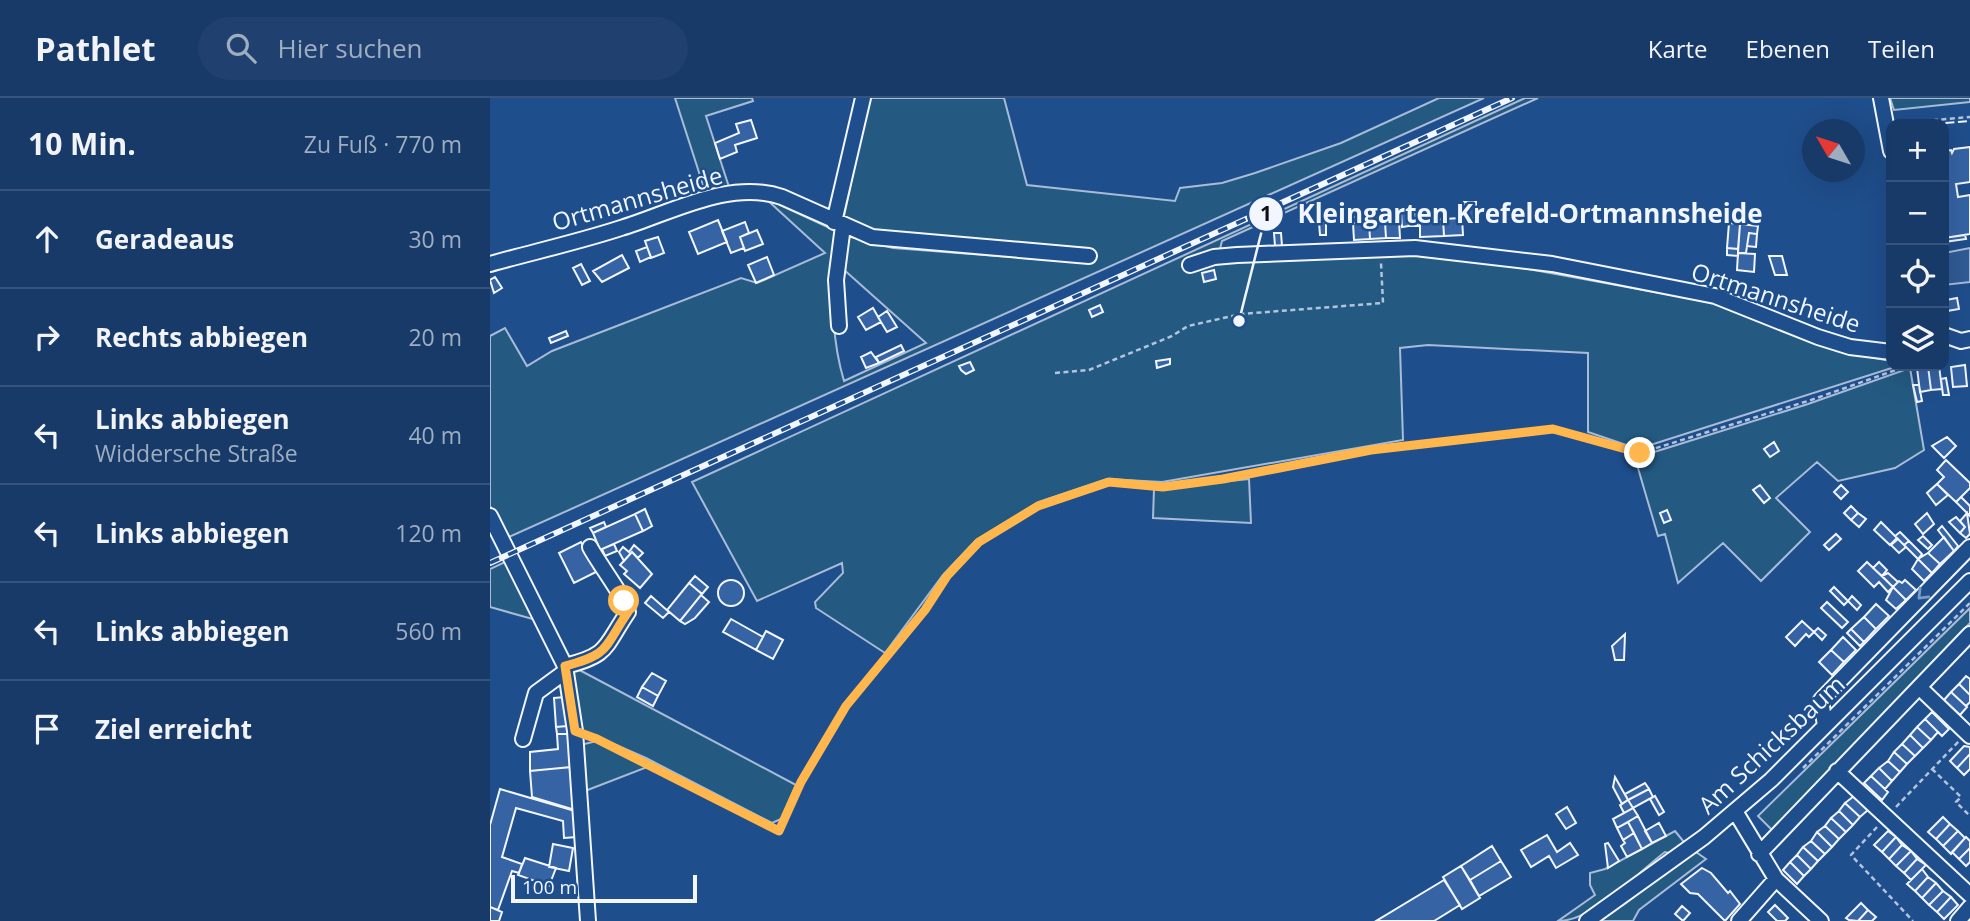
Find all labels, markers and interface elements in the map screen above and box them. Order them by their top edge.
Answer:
search box [198,17,688,80]
text: Pathlet [35,26,156,71]
icon: search [222,29,260,67]
text: Hier suchen [278,30,423,66]
text: Karte [1648,32,1708,65]
text: Ebenen [1746,32,1830,65]
text: Teilen [1868,32,1935,65]
north arrow [1802,119,1865,182]
map controls [1886,119,1949,371]
button: + [1886,119,1949,182]
text: 10 Min. [28,123,136,164]
text: Zu Fuß · 770 m [304,128,462,160]
street label: Ortmannsheide [548,158,726,238]
button: − [1886,182,1949,245]
callout: Kleingarten Krefeld-Ortmannsheide [1249,190,1777,237]
text: Kleingarten Krefeld-Ortmannsheide [1297,195,1763,231]
text: 1 [1260,199,1272,227]
icon: ahead [28,220,66,258]
text: Geradeaus [95,221,234,257]
text: 30 m [408,223,462,255]
button: locate [1886,245,1949,308]
street label: Ortmannsheide [1687,254,1865,340]
button: layers [1886,308,1949,371]
icon: right [28,318,66,356]
text: Rechts abbiegen [95,319,308,355]
text: 20 m [408,321,462,353]
text: Links abbiegen [95,401,290,437]
icon: left [28,416,66,454]
text: 40 m [408,419,462,451]
text: Widdersche Straße [95,437,298,469]
route end [1624,437,1655,468]
icon: left [28,514,66,552]
text: Links abbiegen [95,515,290,551]
text: 120 m [395,517,462,549]
route start [608,585,639,616]
one-way arrow [1918,587,1931,600]
icon: left [28,612,66,650]
text: Links abbiegen [95,613,290,649]
text: 560 m [395,615,462,647]
street label: Am Schicksbaum [1690,667,1852,821]
icon: arrive [28,710,66,748]
text: Ziel erreicht [95,711,252,747]
scale bar [511,872,696,904]
text: 100 m [522,874,577,900]

